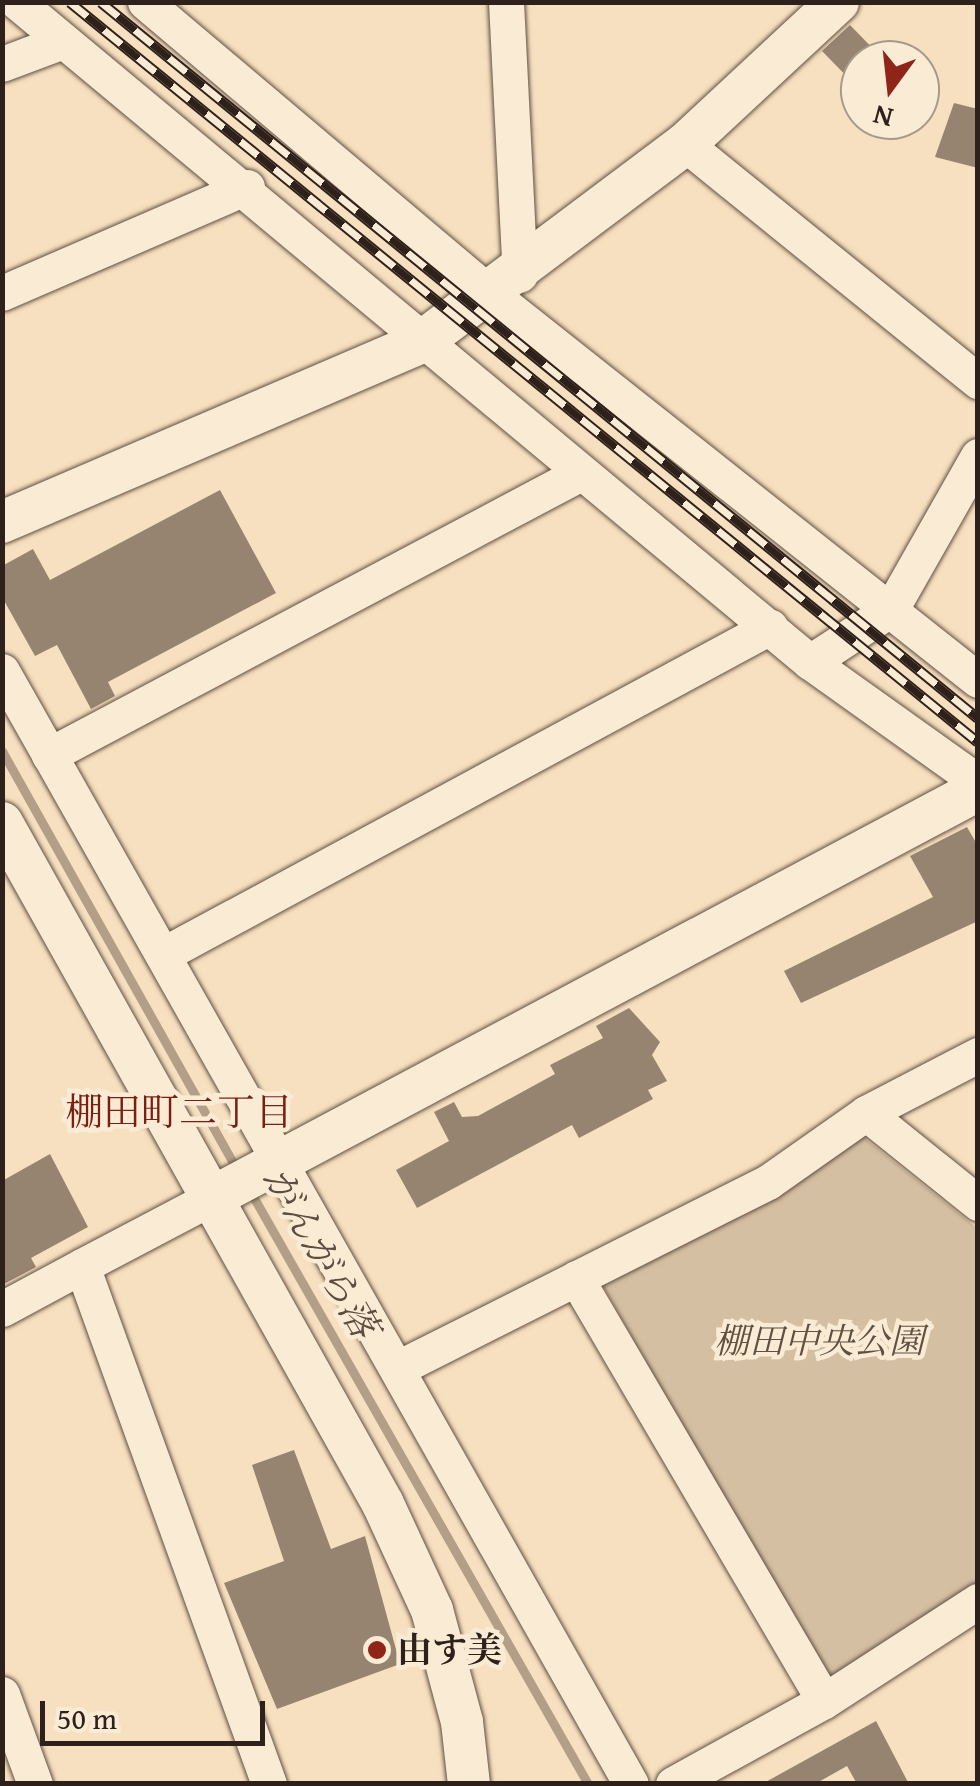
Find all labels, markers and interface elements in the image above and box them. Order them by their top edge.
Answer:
north arrow [840,40,940,140]
text: N [868,95,897,140]
district label: 棚田町二丁目 [65,1089,293,1135]
water label: がんがら落 [254,1158,388,1346]
park label: 棚田中央公園 [714,1320,924,1362]
place label: 由す美 [397,1629,502,1671]
marker: 由す美 [366,1639,388,1661]
scale bar [45,1681,270,1743]
text: 50 m [57,1696,117,1740]

